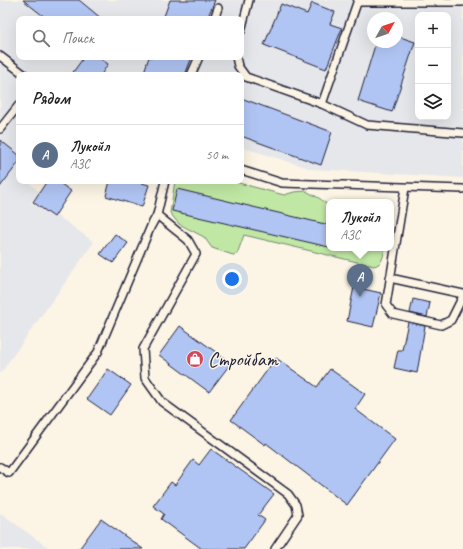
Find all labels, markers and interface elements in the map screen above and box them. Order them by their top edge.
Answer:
north arrow [367,12,403,48]
map controls [415,12,451,120]
button: + [415,12,451,48]
search box [16,16,244,60]
icon: search [30,27,52,49]
text: Поиск [62,29,94,48]
button: − [415,48,451,84]
button: layers [415,84,451,120]
text: Рядом [32,88,70,109]
text: Лукойл [70,137,109,156]
text: A [42,147,48,163]
text: 50 m [206,147,228,163]
text: АЗС [70,156,90,172]
popup [326,199,394,251]
text: Лукойл [340,208,380,227]
text: АЗС [340,227,360,243]
pin: A [347,264,373,297]
your location [222,269,242,289]
place label: Стройбат [208,347,279,372]
shop icon: Стройбат [185,349,205,369]

